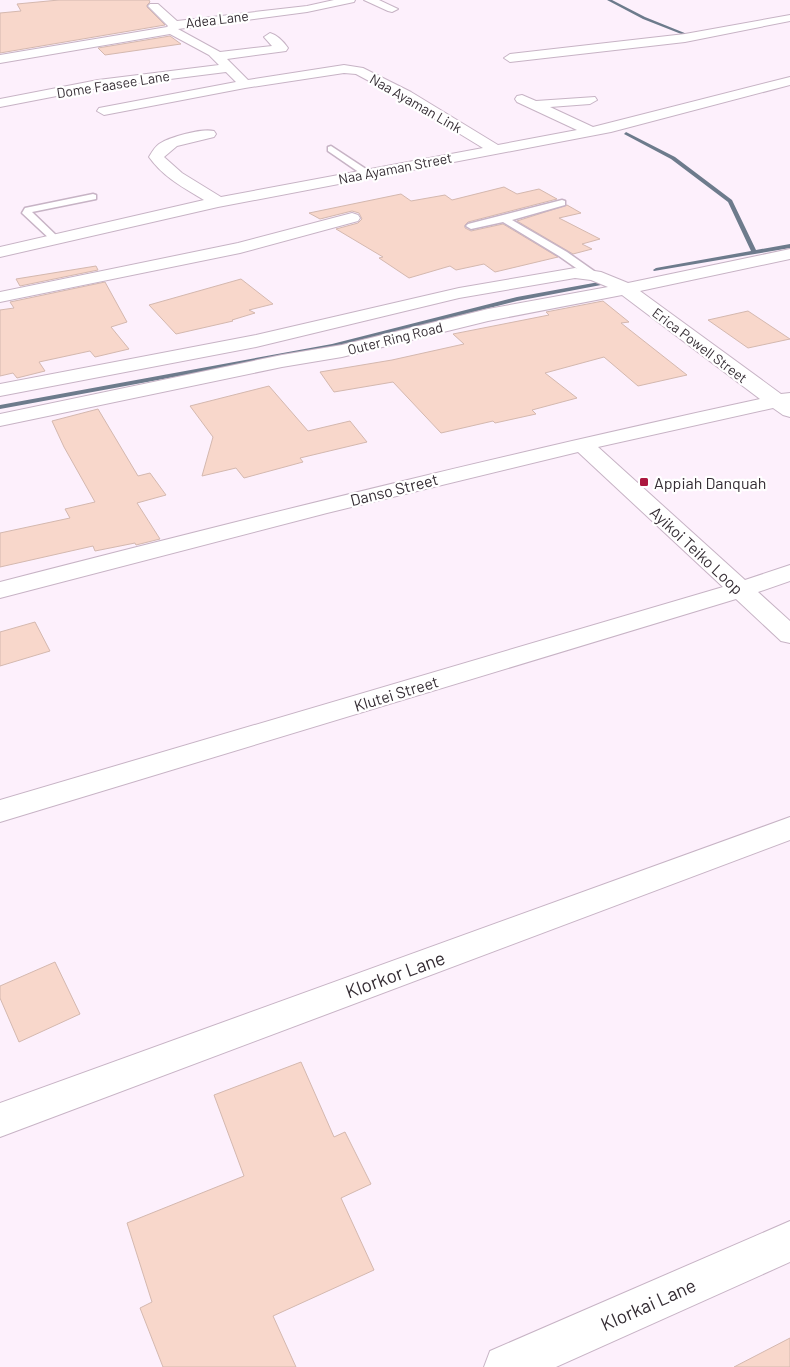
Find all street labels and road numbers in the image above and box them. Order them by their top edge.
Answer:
street label: Adea Lane [185,7,249,31]
street label: Dome Faasee Lane [55,67,171,101]
street label: Naa Ayaman Link [367,70,465,136]
street label: Naa Ayaman Street [337,149,453,187]
street label: Erica Powell Street [649,304,751,386]
street label: Outer Ring Road [346,318,444,358]
street label: Danso Street [348,469,440,509]
street label: Ayikoi Teiko Loop [647,502,747,598]
street label: Klutei Street [352,671,440,715]
street label: Klorkor Lane [342,945,448,1003]
street label: Klorkai Lane [597,1273,699,1335]

